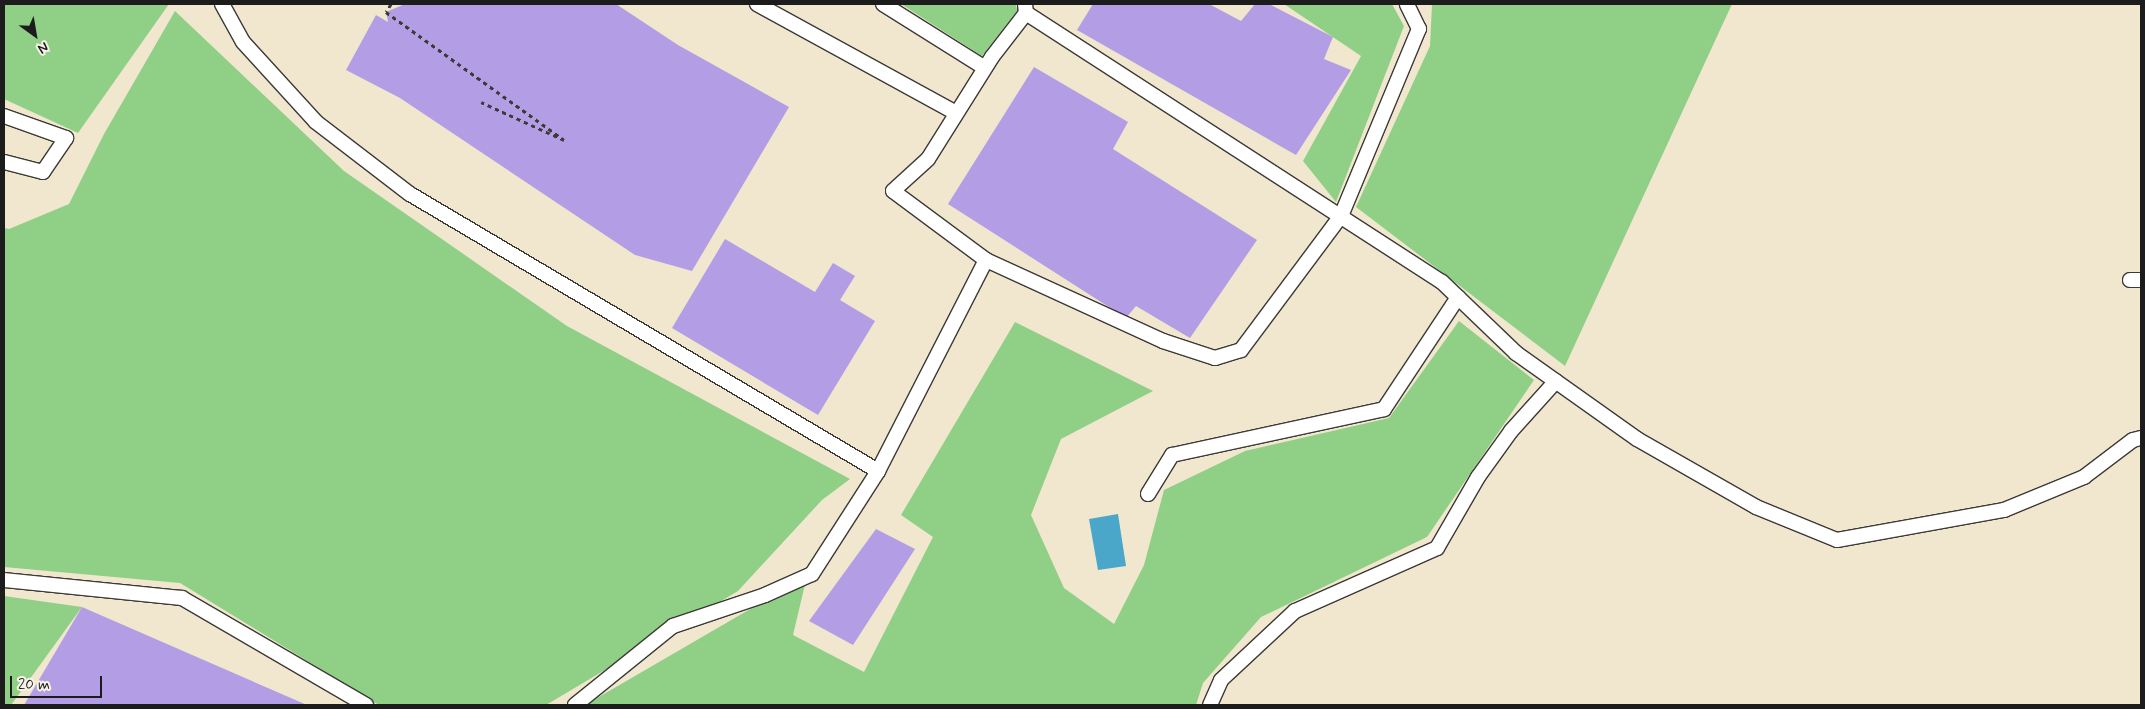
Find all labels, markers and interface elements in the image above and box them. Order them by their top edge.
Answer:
north arrow [10,10,60,60]
text: N [34,38,52,58]
scale bar [12,666,105,698]
text: 20 m [18,675,50,695]

